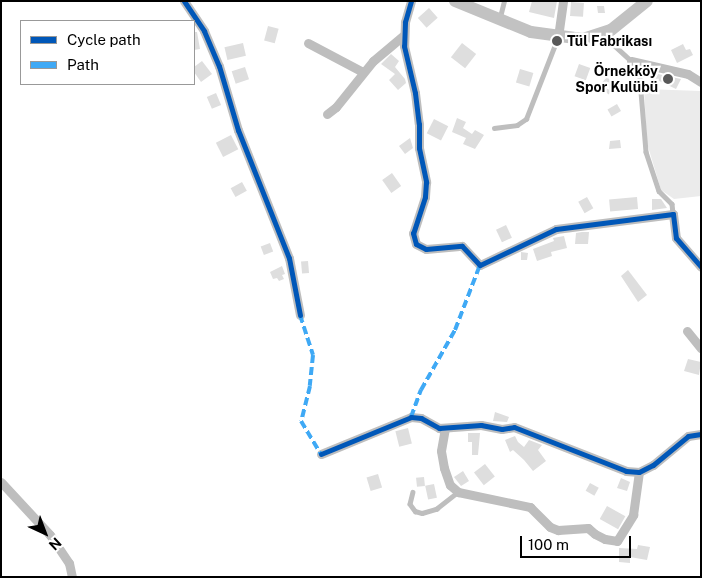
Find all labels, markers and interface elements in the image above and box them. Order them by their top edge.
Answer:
legend [20,20,195,85]
text: Cycle path [67,31,141,48]
place label: Tül Fabrikası [567,33,652,49]
marker: Tül Fabrikası [551,35,563,47]
text: Path [67,56,99,73]
place label: Örnekköy Spor Kulübü [575,63,658,95]
marker: Örnekköy Spor Kulübü [662,73,674,85]
north arrow [20,508,70,558]
scale bar [522,526,633,558]
text: N [46,534,65,554]
text: 100 m [528,536,569,553]

